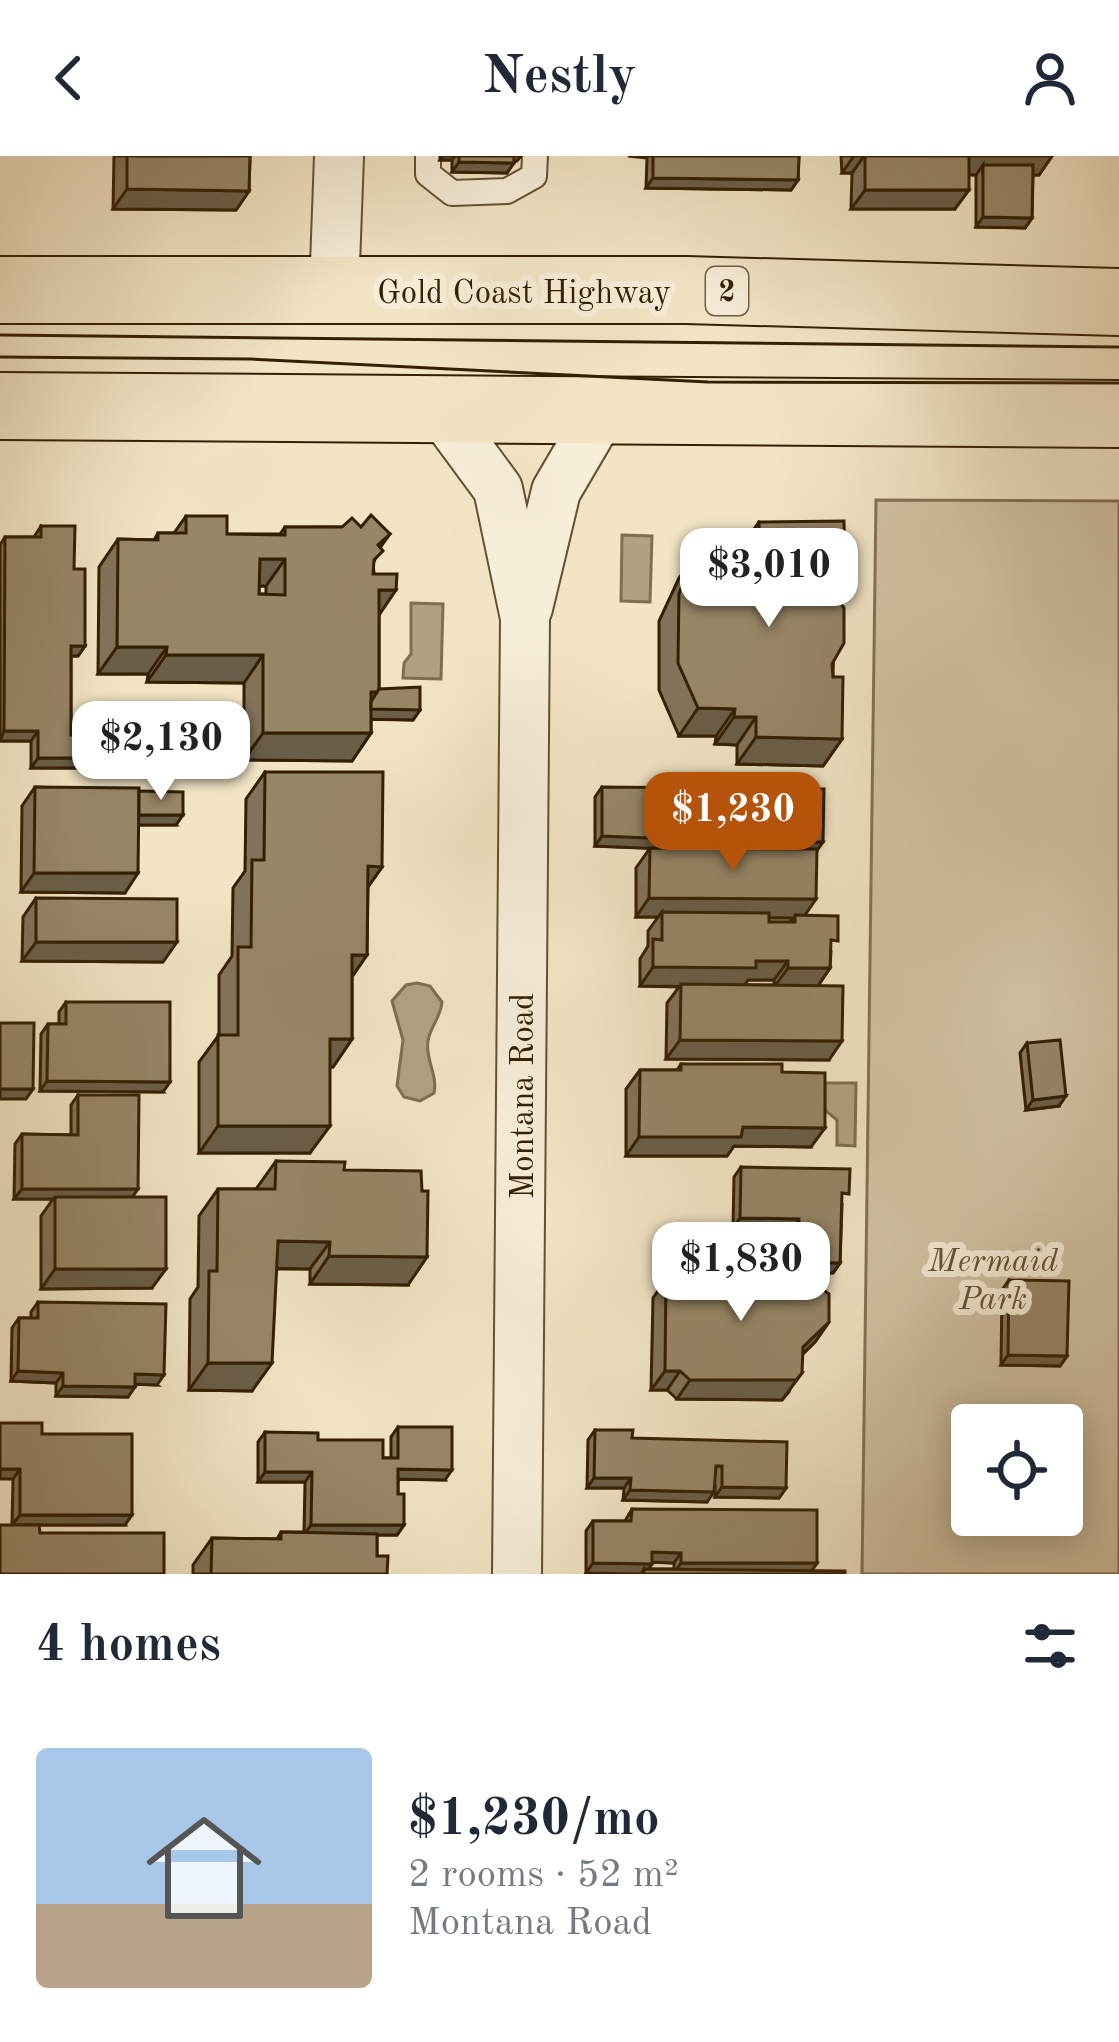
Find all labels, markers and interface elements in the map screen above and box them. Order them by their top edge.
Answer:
icon: back [36,45,102,111]
icon: person [1017,45,1083,111]
text: Nestly [482,51,637,105]
road number: 2 [706,267,748,315]
street label: Gold Coast Highway [377,278,671,311]
pin: $3,010 [671,528,867,630]
text: $3,010 [707,547,831,586]
pin: $2,130 [63,701,259,803]
text: $2,130 [99,720,223,759]
pin: $1,230 [635,772,831,874]
text: $1,230 [671,791,795,830]
street label: Montana Road [508,993,541,1199]
pin: $1,830 [643,1222,839,1324]
text: $1,830 [679,1241,803,1280]
park label: Mermaid Park [927,1246,1059,1317]
map controls [951,1404,1083,1536]
button: locate [951,1404,1083,1536]
icon: filters [1017,1613,1083,1679]
text: 4 homes [36,1621,221,1672]
text: $1,230/mo [408,1795,660,1846]
icon: home [132,1796,276,1940]
text: 2 rooms · 52 m² [408,1856,679,1895]
text: Montana Road [408,1904,652,1943]

